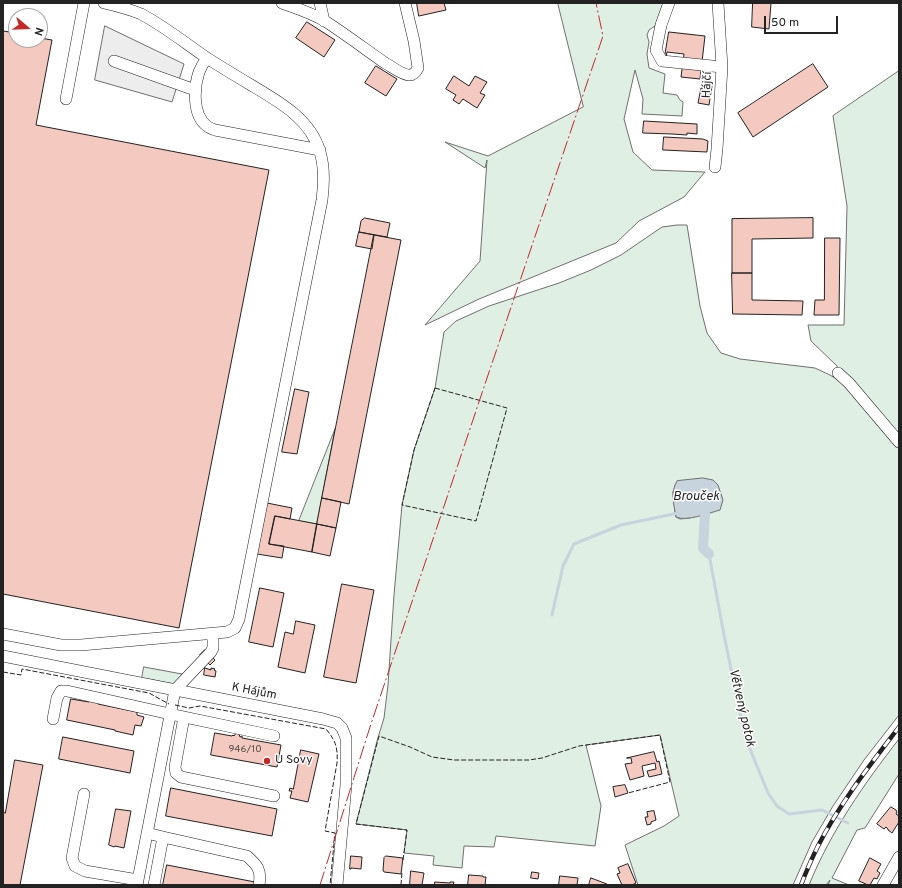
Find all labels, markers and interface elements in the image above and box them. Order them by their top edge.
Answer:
north arrow [8,8,48,48]
scale bar [766,8,840,34]
text: 50 m [771,15,799,31]
text: N [30,26,46,38]
street label: Hájčí [700,71,716,99]
water label: Brouček [673,489,719,505]
water label: Větvený potok [724,667,758,749]
street label: K Hájům [230,681,278,703]
house number: 946/10 [228,744,262,756]
place label: U Sovy [275,754,313,768]
marker: U Sovy [262,756,272,766]

